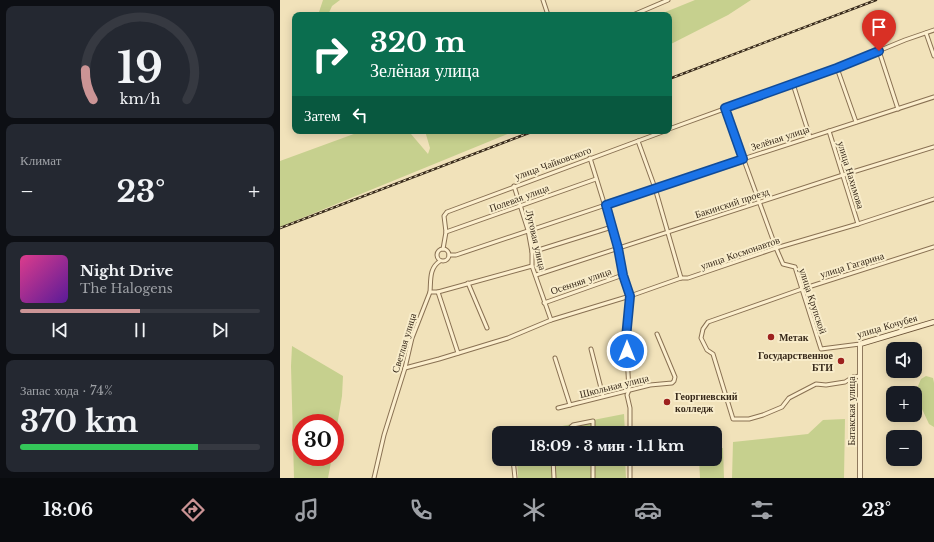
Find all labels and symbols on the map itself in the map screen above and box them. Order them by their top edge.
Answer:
pin [862,10,896,51]
street label: Зелёная улица [749,122,811,154]
street label: улица Нахимова [835,140,868,211]
street label: улица Чайковского [513,143,593,183]
street label: Полевая улица [487,181,551,215]
street label: Бакинский проезд [693,185,771,221]
street label: Луговая улица [523,209,549,272]
street label: улица Космонавтов [699,233,782,273]
street label: улица Гагарина [818,249,886,281]
street label: Осенняя улица [549,264,614,298]
street label: улица Крупской [796,266,830,336]
street label: Светлая улица [389,311,419,374]
street label: улица Кочубея [855,311,919,341]
position arrow [606,330,648,372]
place label: Метак [779,331,809,344]
marker: Метак [766,332,776,342]
place label: Государственное БТИ [758,349,834,374]
marker: Государственное БТИ [836,356,846,366]
street label: Школьная улица [578,371,650,401]
street label: Батакская улица [845,376,858,446]
place label: Георгиевский колледж [675,390,738,415]
marker: Георгиевский колледж [662,397,672,407]
speed limit sign: 30 [292,414,344,466]

